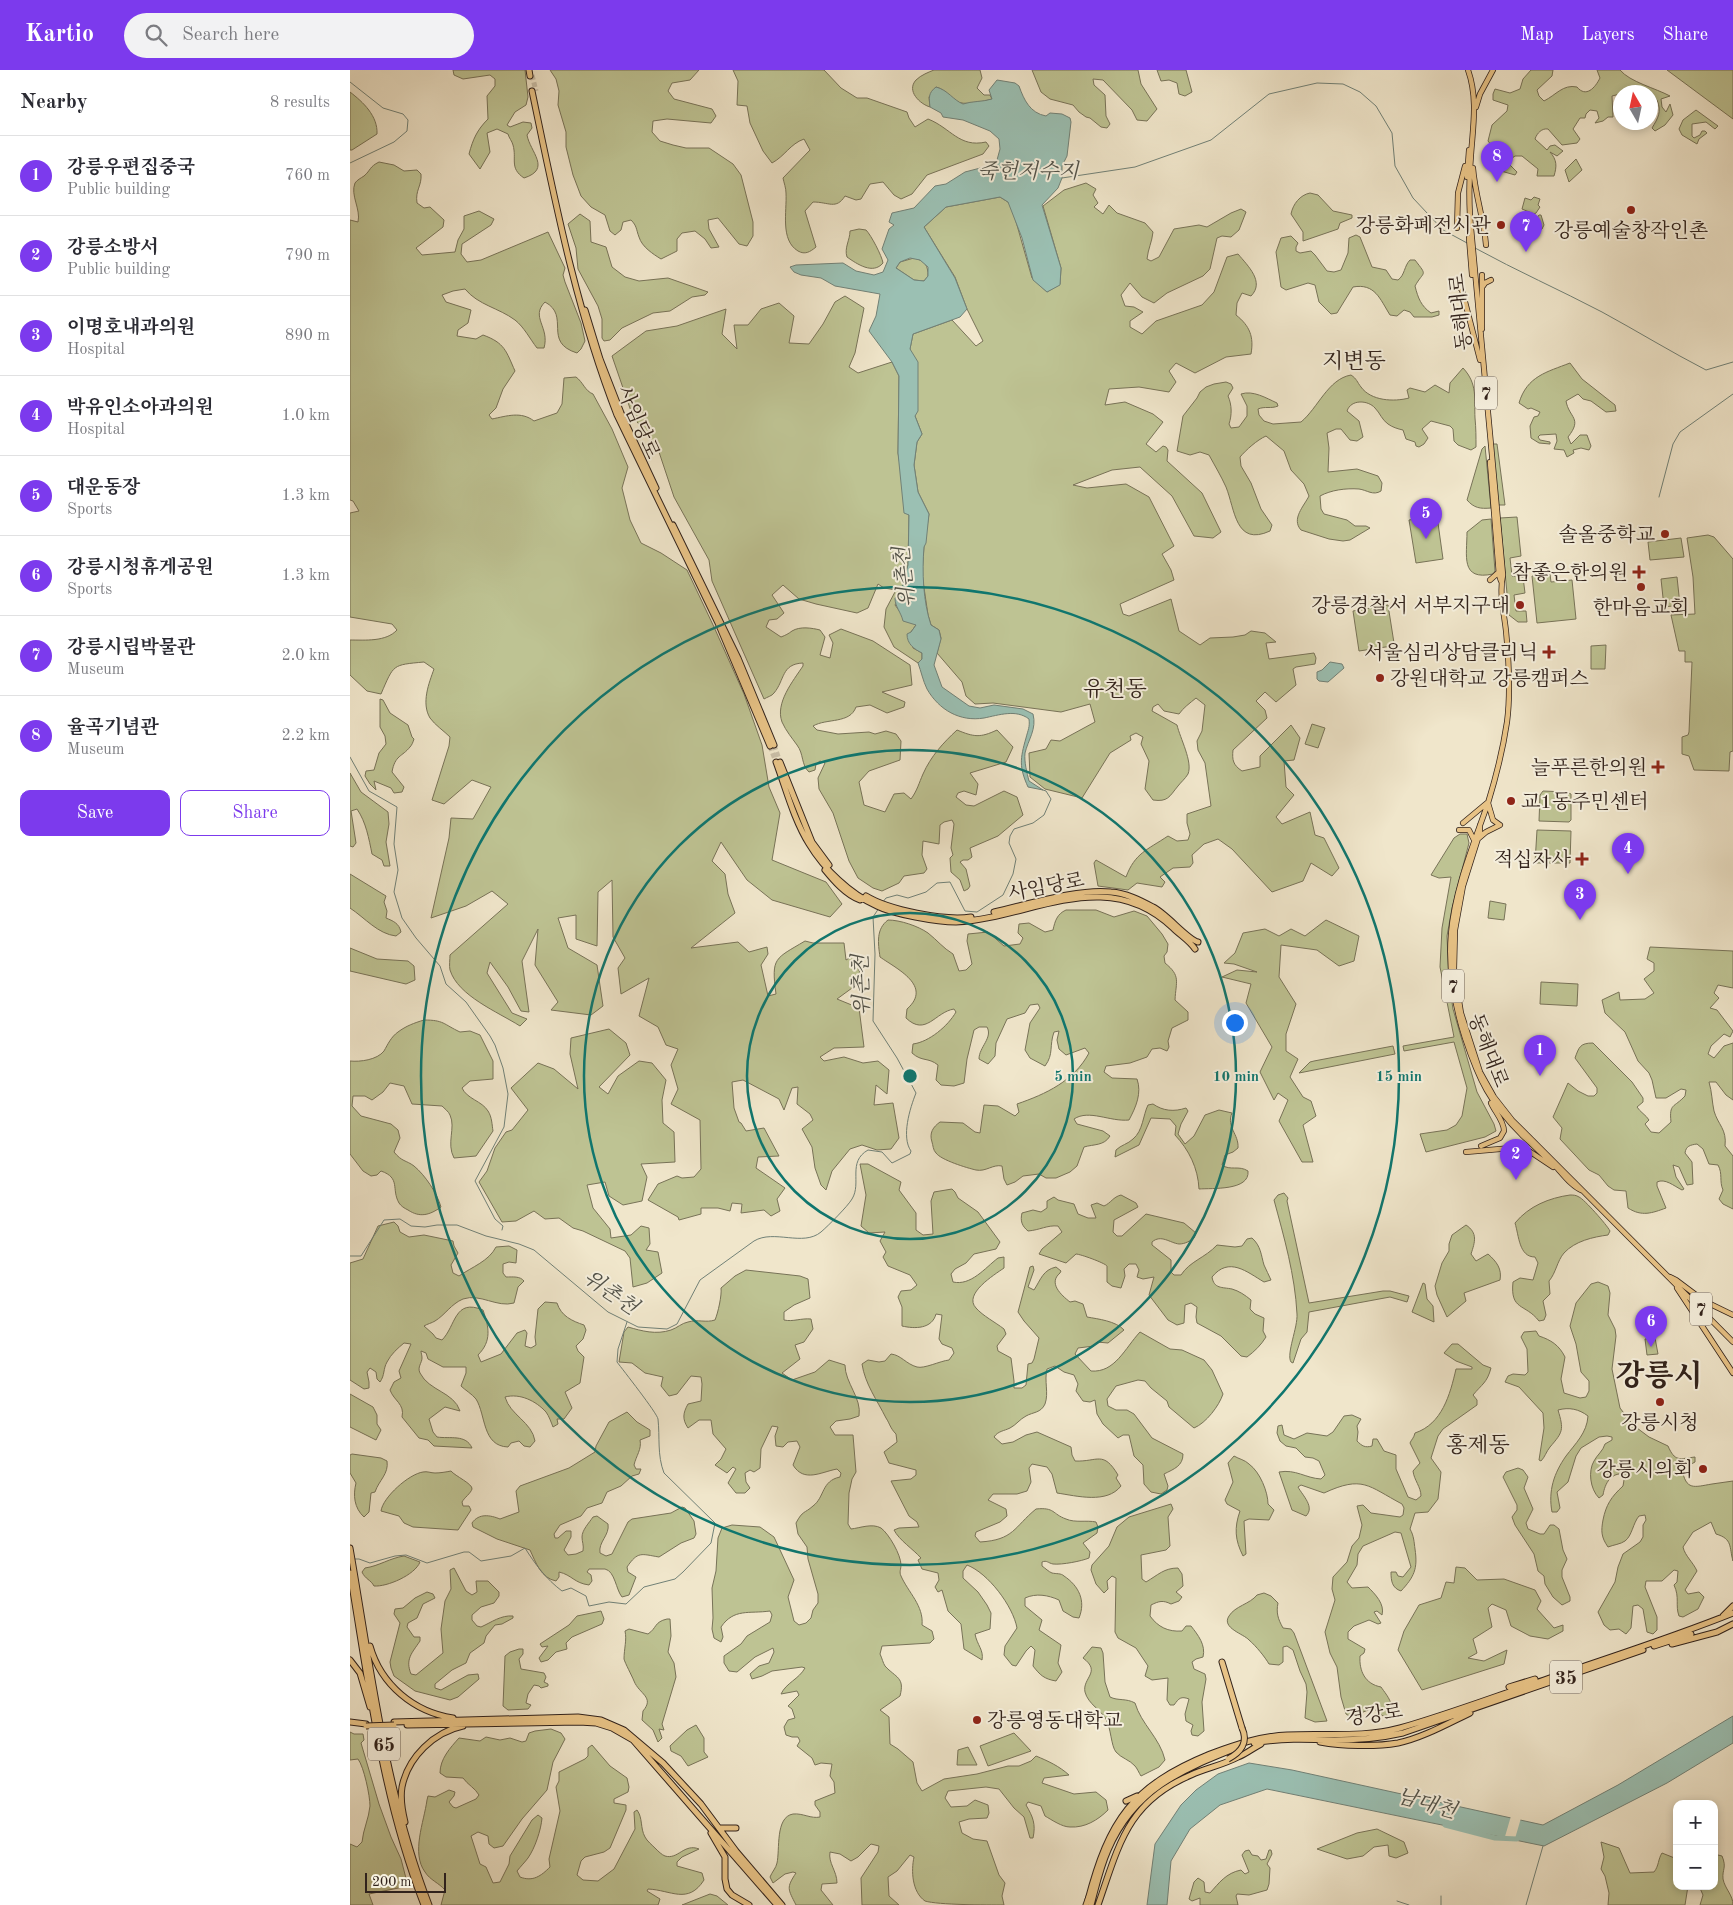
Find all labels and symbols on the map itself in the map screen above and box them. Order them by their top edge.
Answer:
north arrow [1613,85,1658,130]
pin: 8 [1481,141,1513,182]
water label: 죽헌저수지 [977,160,1080,183]
marker: 강릉예술창작인촌 [1625,204,1637,216]
pin: 7 [1510,211,1542,252]
place label: 강릉화폐전시관 [1356,215,1492,237]
marker: 강릉화폐전시관 [1495,219,1507,231]
place label: 강릉예술창작인촌 [1554,220,1708,242]
street label: 동해대로 [1446,272,1476,351]
district label: 지변동 [1322,350,1386,373]
road number: 7 [1475,376,1497,409]
street label: 사임당로 [612,383,664,462]
pin: 5 [1410,498,1442,539]
place label: 솔올중학교 [1558,524,1656,546]
marker: 솔올중학교 [1659,528,1671,540]
water label: 위촌천 [890,544,919,608]
place label: 참좋은한의원 [1512,562,1628,584]
marker: 참좋은한의원 [1632,565,1646,579]
marker: 한마음교회 [1635,581,1647,593]
place label: 강릉경찰서 서부지구대 [1311,595,1510,617]
place label: 한마음교회 [1593,597,1689,619]
marker: 강릉경찰서 서부지구대 [1514,599,1526,611]
place label: 서울심리상담클리닉 [1364,642,1538,664]
marker: 서울심리상담클리닉 [1542,645,1556,659]
place label: 강원대학교 강릉캠퍼스 [1390,668,1589,690]
marker: 강원대학교 강릉캠퍼스 [1374,672,1386,684]
district label: 유천동 [1083,678,1147,701]
place label: 늘푸른한의원 [1531,757,1647,779]
marker: 늘푸른한의원 [1651,760,1665,774]
place label: 교1동주민센터 [1521,791,1649,813]
marker: 교1동주민센터 [1505,795,1517,807]
pin: 4 [1612,833,1644,874]
place label: 적십자사 [1494,849,1572,871]
marker: 적십자사 [1575,852,1589,866]
street label: 사임당로 [1006,869,1086,905]
pin: 3 [1564,879,1596,920]
water label: 위촌천 [849,952,874,1016]
road number: 7 [1442,969,1464,1002]
your location [1222,1010,1248,1036]
street label: 동해대로 [1464,1010,1512,1090]
pin: 1 [1524,1035,1556,1076]
centre of rings [901,1067,919,1085]
text: 5 min [1054,1070,1092,1085]
text: 10 min [1213,1070,1259,1085]
text: 15 min [1376,1070,1422,1085]
pin: 2 [1500,1139,1532,1180]
water label: 위촌천 [579,1266,644,1320]
road number: 7 [1690,1292,1712,1326]
pin: 6 [1635,1306,1667,1347]
district label: 강릉시 [1616,1359,1702,1392]
marker: 강릉시청 [1654,1396,1666,1408]
place label: 강릉시청 [1621,1412,1699,1434]
district label: 홍제동 [1446,1433,1510,1457]
place label: 강릉시의회 [1596,1459,1693,1481]
marker: 강릉시의회 [1697,1463,1709,1475]
road number: 35 [1550,1660,1582,1694]
street label: 경강로 [1344,1700,1404,1730]
place label: 강릉영동대학교 [987,1710,1123,1732]
marker: 강릉영동대학교 [971,1714,983,1726]
road number: 65 [368,1728,400,1760]
water label: 남대천 [1394,1784,1461,1823]
scale bar [365,1870,446,1893]

